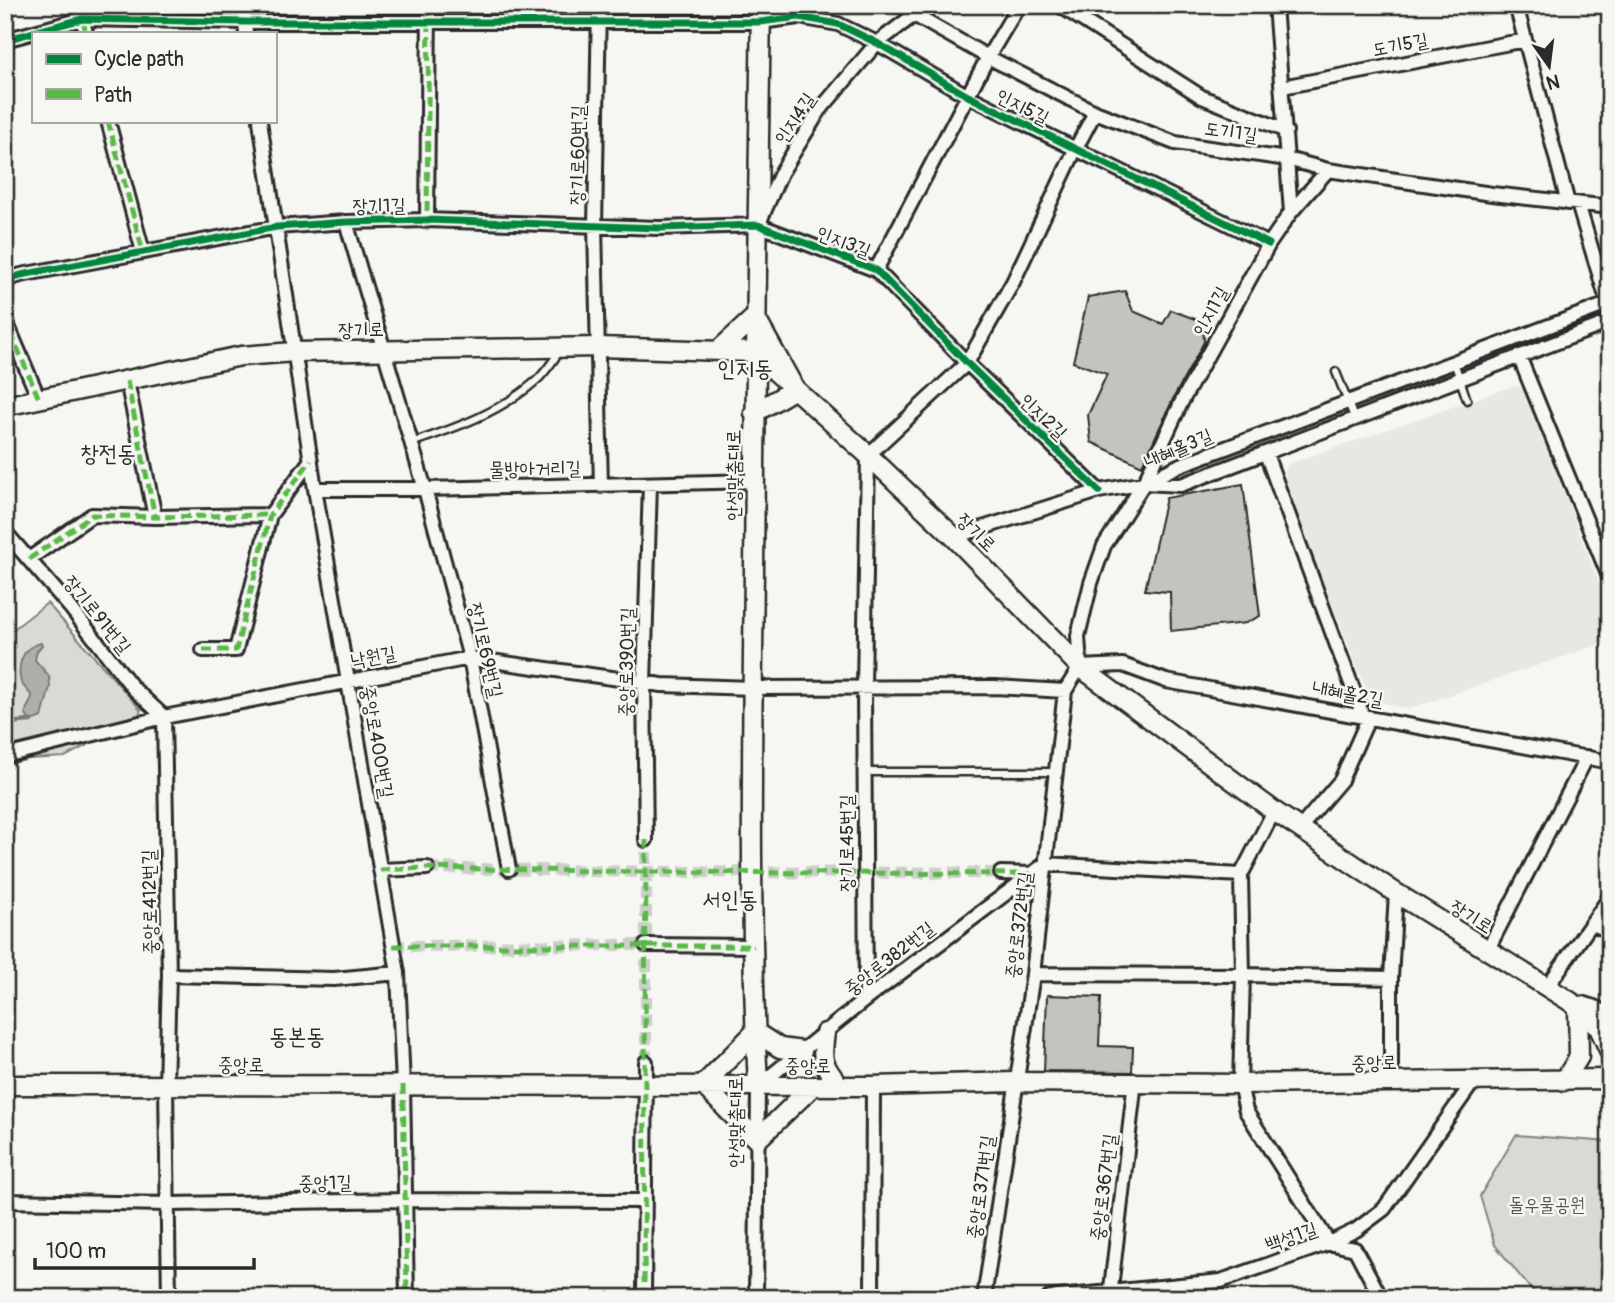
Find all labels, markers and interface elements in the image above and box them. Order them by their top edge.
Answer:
street label: 도기5길 [1370,28,1430,62]
legend [32,32,276,122]
north arrow [1514,32,1584,102]
text: Cycle path [94,46,184,73]
text: N [1544,68,1562,95]
text: Path [94,82,132,109]
street label: 인지5길 [992,83,1053,130]
street label: 인지4길 [769,88,821,149]
street label: 장기로60번길 [565,105,591,205]
street label: 도기1길 [1203,116,1259,148]
street label: 장기1길 [352,194,406,218]
street label: 인지3길 [813,221,874,263]
street label: 인지1길 [1187,282,1234,341]
street label: 장기로 [338,318,384,342]
district label: 인지동 [717,354,773,383]
street label: 인지2길 [1015,388,1072,445]
street label: 내혜홀3길 [1141,423,1216,474]
street label: 안성맞춤대로 [722,429,746,521]
district label: 창전동 [80,439,136,468]
street label: 물방아거리길 [489,456,581,482]
street label: 장기로 [952,508,1001,557]
street label: 장기로91번길 [58,571,136,659]
street label: 장기로69번길 [462,600,508,700]
street label: 중앙로390번길 [614,607,640,717]
street label: 낙원길 [348,641,398,673]
street label: 내혜홀2길 [1310,676,1385,712]
street label: 중앙로400번길 [355,684,399,800]
street label: 장기로45번길 [835,794,859,892]
street label: 중앙로412번길 [137,849,163,955]
street label: 중앙로372번길 [1001,870,1037,980]
district label: 서인동 [702,885,758,914]
street label: 장기로 [1446,895,1497,939]
street label: 중앙로382번길 [840,916,939,1001]
district label: 동본동 [269,1022,325,1051]
street label: 중앙로 [1351,1051,1397,1075]
street label: 중앙로 [218,1053,264,1077]
street label: 중앙로 [785,1054,831,1078]
street label: 안성맞춤대로 [724,1076,748,1168]
street label: 중앙로367번길 [1086,1132,1122,1242]
street label: 중앙로371번길 [962,1134,1000,1241]
street label: 중앙1길 [298,1171,352,1195]
park label: 돌우물공원 [1509,1193,1585,1217]
street label: 백성1길 [1262,1217,1320,1257]
scale bar [35,1226,254,1270]
text: 100 m [46,1238,106,1265]

